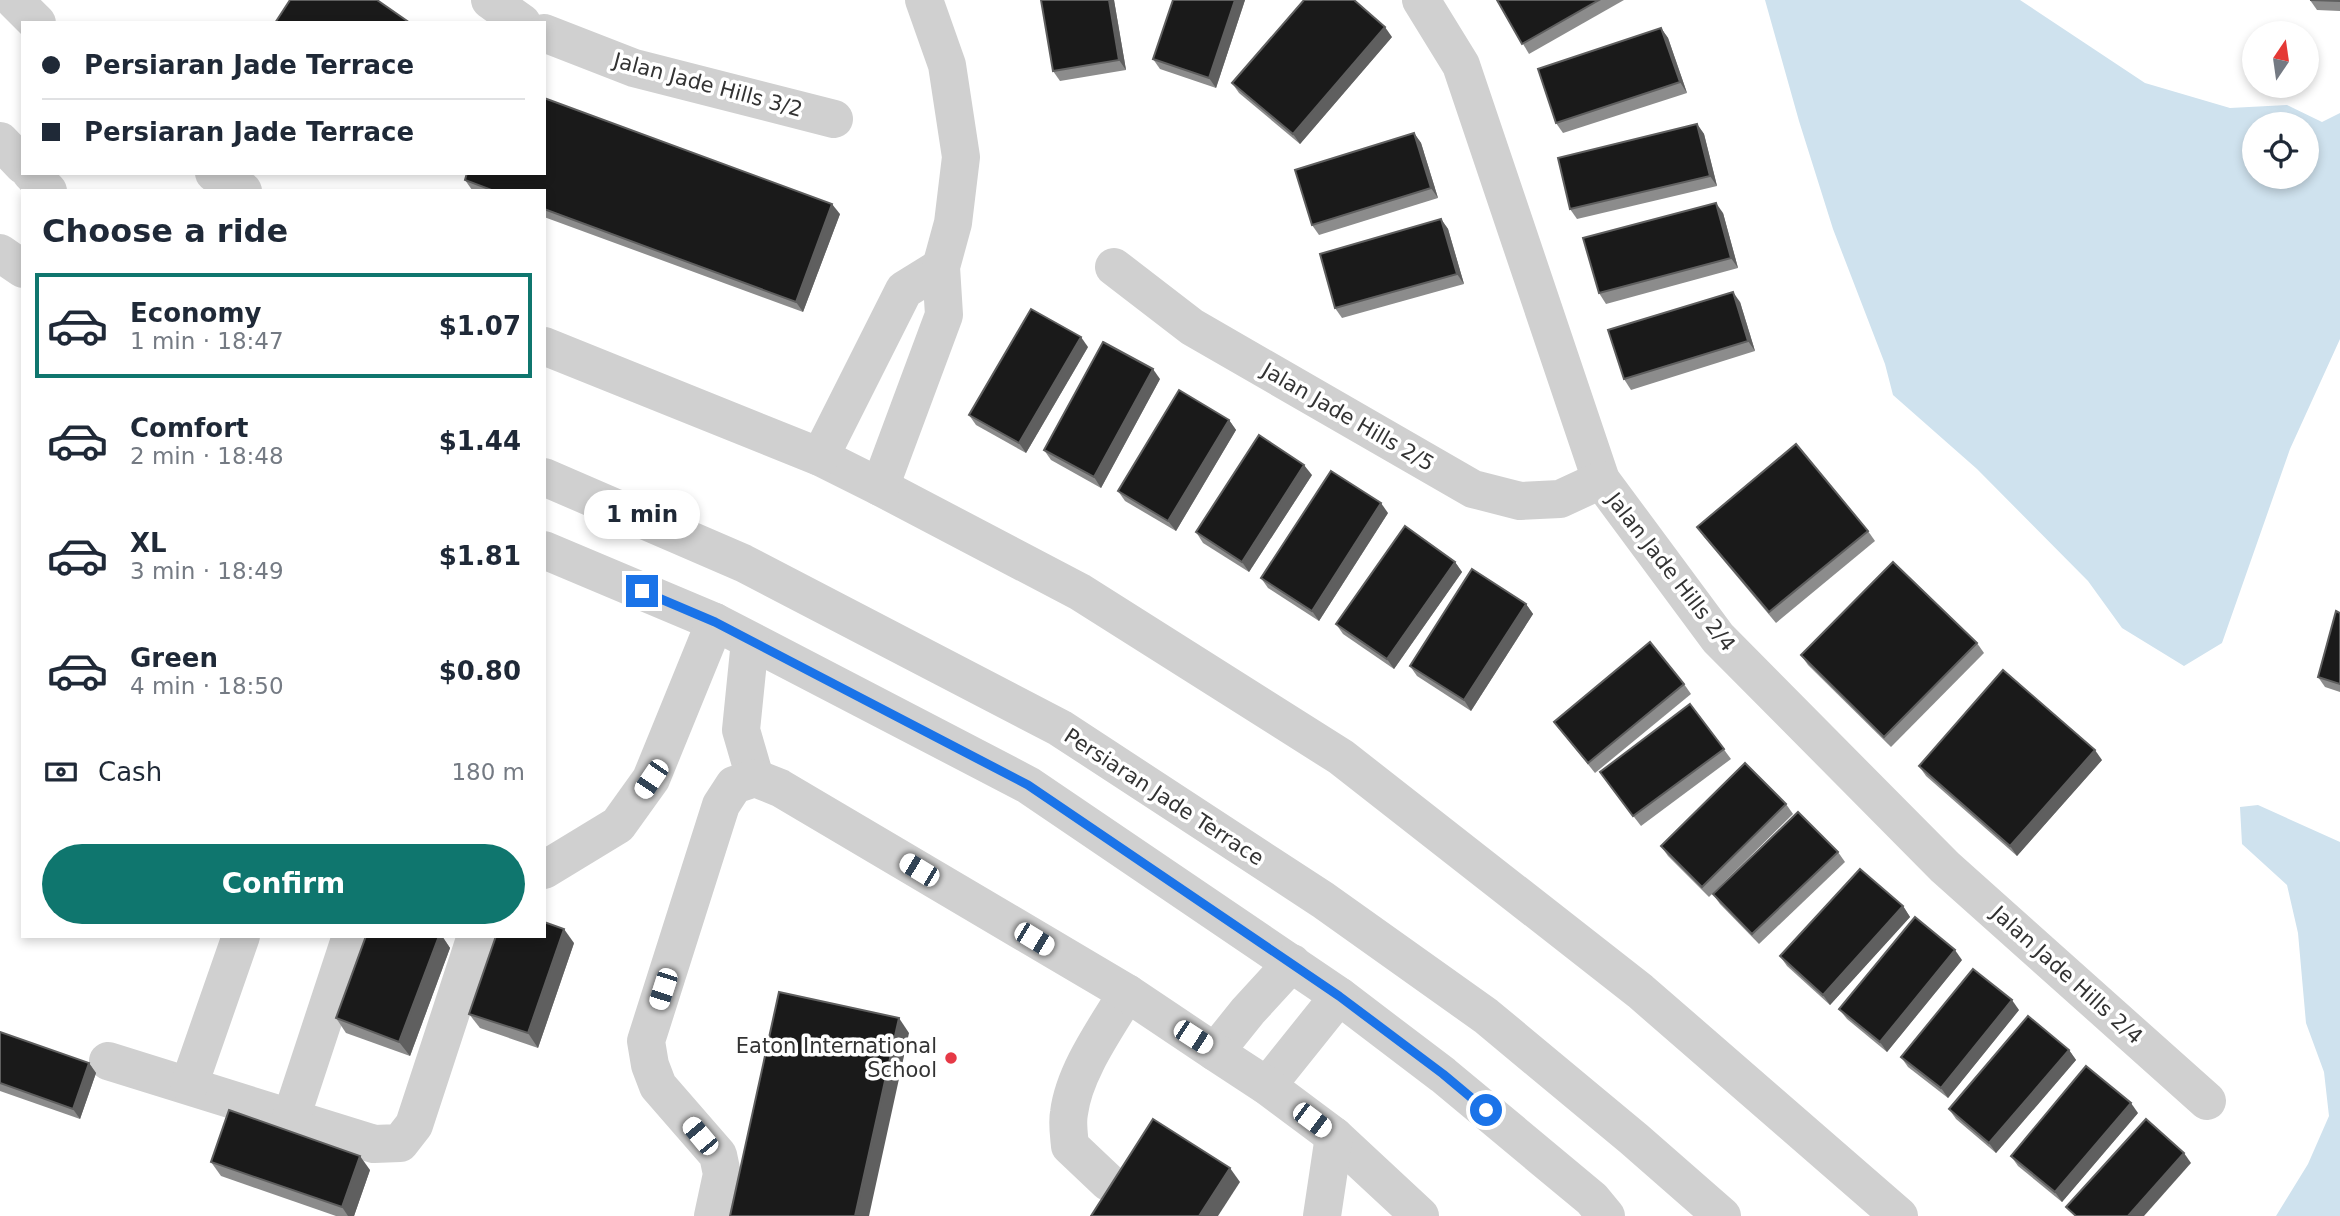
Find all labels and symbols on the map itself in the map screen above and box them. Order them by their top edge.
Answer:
north arrow [2242,21,2319,98]
street label: Jalan Jade Hills 3/2 [609,48,805,122]
street label: Jalan Jade Hills 2/5 [1256,357,1438,476]
street label: Jalan Jade Hills 2/4 [1600,486,1740,656]
callout: 1 min [584,490,700,538]
route end [626,575,658,607]
street label: Persiaran Jade Terrace [1060,723,1268,871]
car [631,756,672,802]
car [896,850,943,890]
street label: Jalan Jade Hills 2/4 [1985,900,2147,1049]
car [1011,919,1058,959]
car [647,966,680,1012]
car [1170,1017,1217,1057]
place label: Eaton International School [736,1034,937,1082]
marker: Eaton International School [943,1050,959,1066]
route start [1470,1094,1502,1126]
car [1289,1099,1336,1141]
car [679,1113,722,1159]

